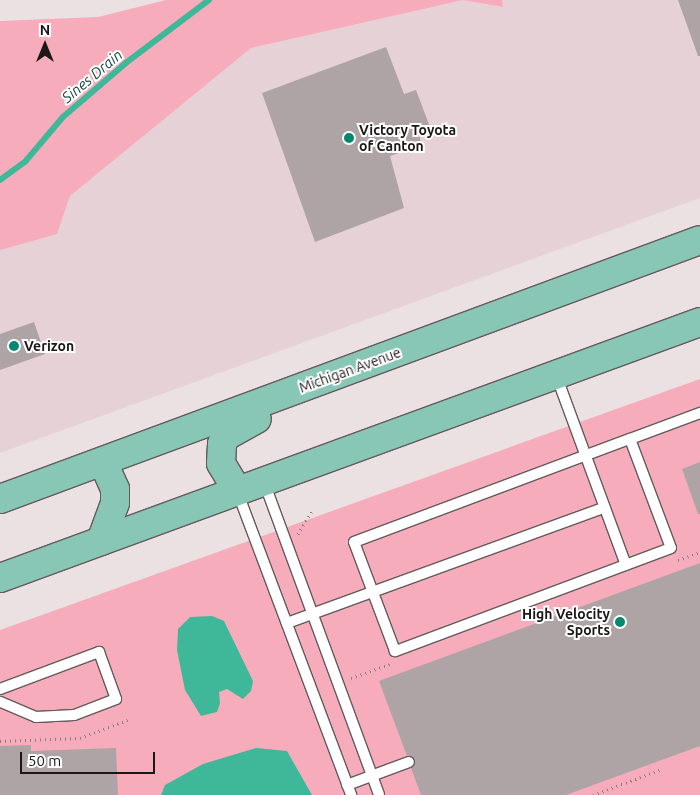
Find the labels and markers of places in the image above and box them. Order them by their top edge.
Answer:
place label: Victory Toyota of Canton [359,122,456,154]
marker: Victory Toyota of Canton [343,132,355,144]
place label: Verizon [24,338,74,354]
marker: Verizon [8,340,20,352]
place label: High Velocity Sports [522,606,610,638]
marker: High Velocity Sports [614,616,626,628]

